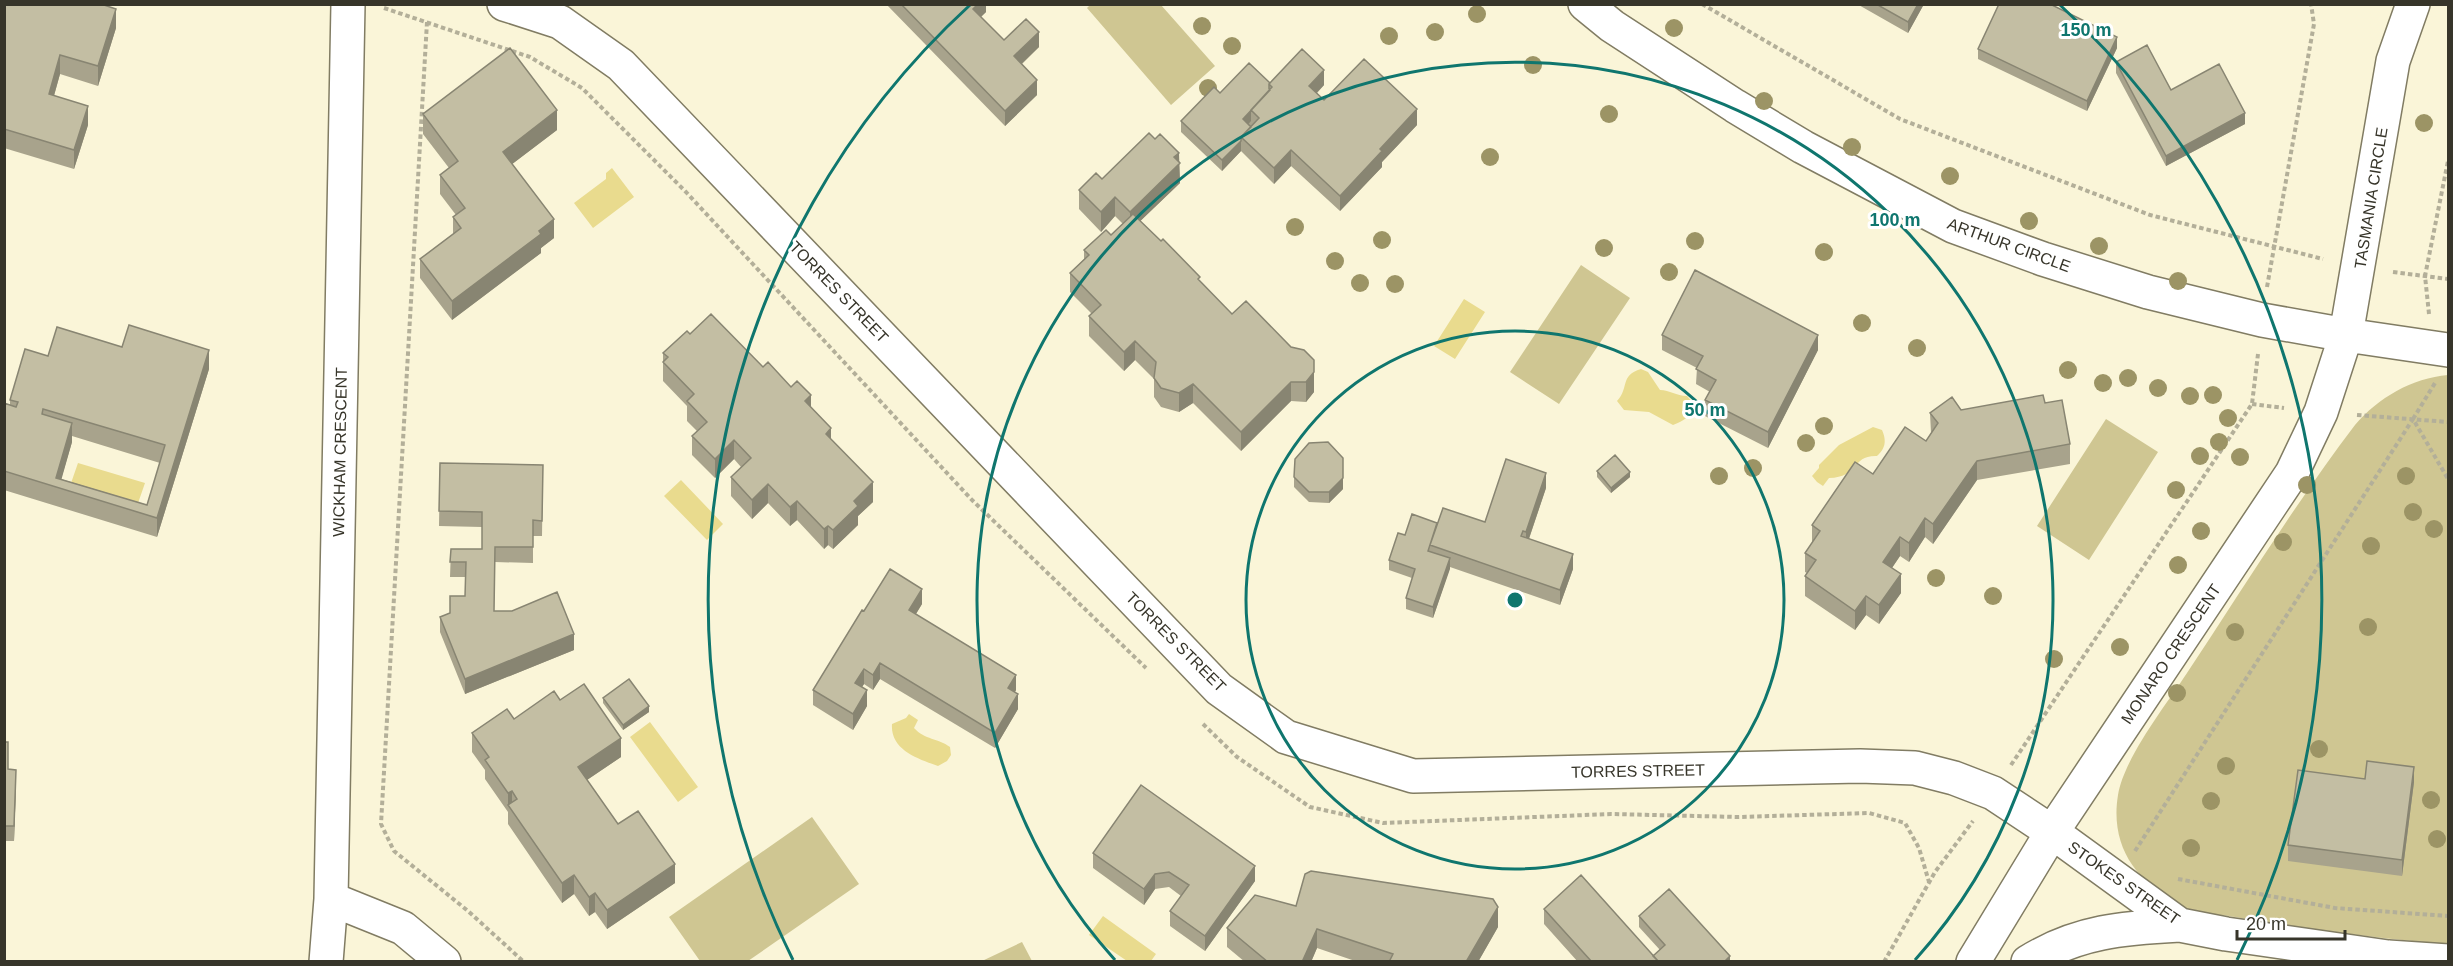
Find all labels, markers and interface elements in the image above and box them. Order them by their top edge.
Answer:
text: 150 m [2060,20,2112,40]
street label: TASMANIA CIRCLE [2351,126,2391,270]
text: 100 m [1869,210,1921,230]
street label: ARTHUR CIRCLE [1945,215,2073,275]
street label: TORRES STREET [786,238,892,346]
street label: WICKHAM CRESCENT [330,367,350,537]
text: 50 m [1684,400,1726,420]
street label: MONARO CRESCENT [2118,581,2224,727]
street label: TORRES STREET [1123,589,1230,696]
centre of rings [1505,590,1525,610]
street label: TORRES STREET [1571,761,1705,781]
street label: STOKES STREET [2065,838,2183,928]
scale bar [2237,903,2345,941]
text: 20 m [2246,914,2286,934]

